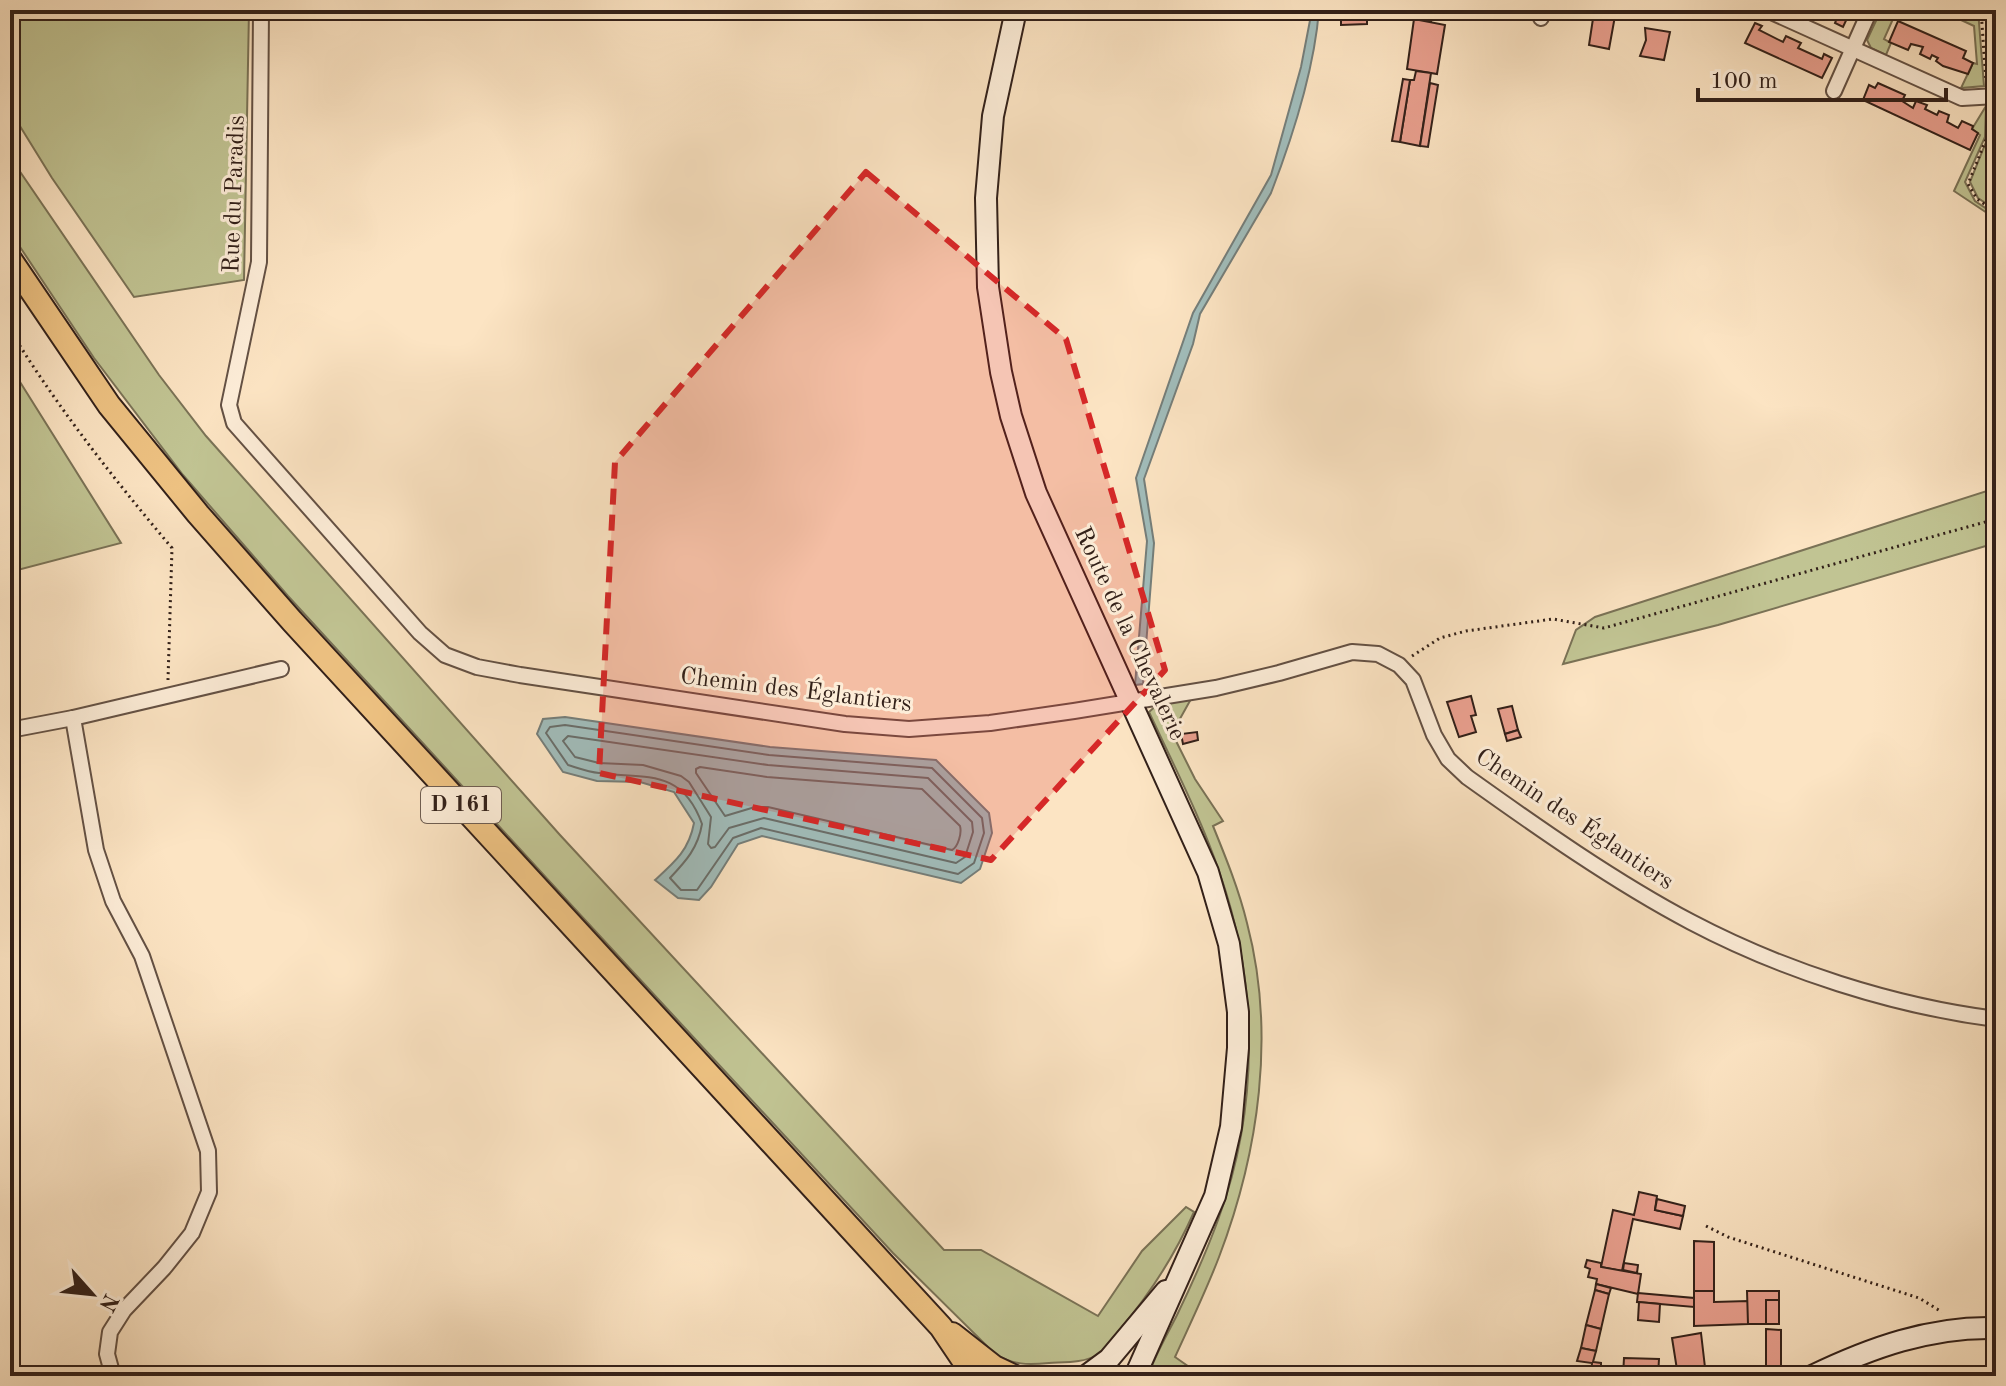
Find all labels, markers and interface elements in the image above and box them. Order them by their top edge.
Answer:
scale bar [1698,52,1946,102]
text: 100 m [1710,70,1778,94]
street label: Rue du Paradis [220,115,250,273]
street label: Route de la Chevalerie [1069,524,1189,744]
street label: Chemin des Églantiers [679,661,914,717]
street label: Chemin des Églantiers [1471,742,1680,895]
road number: D 161 [421,787,501,823]
north arrow [52,1254,132,1334]
text: N [94,1290,122,1315]

